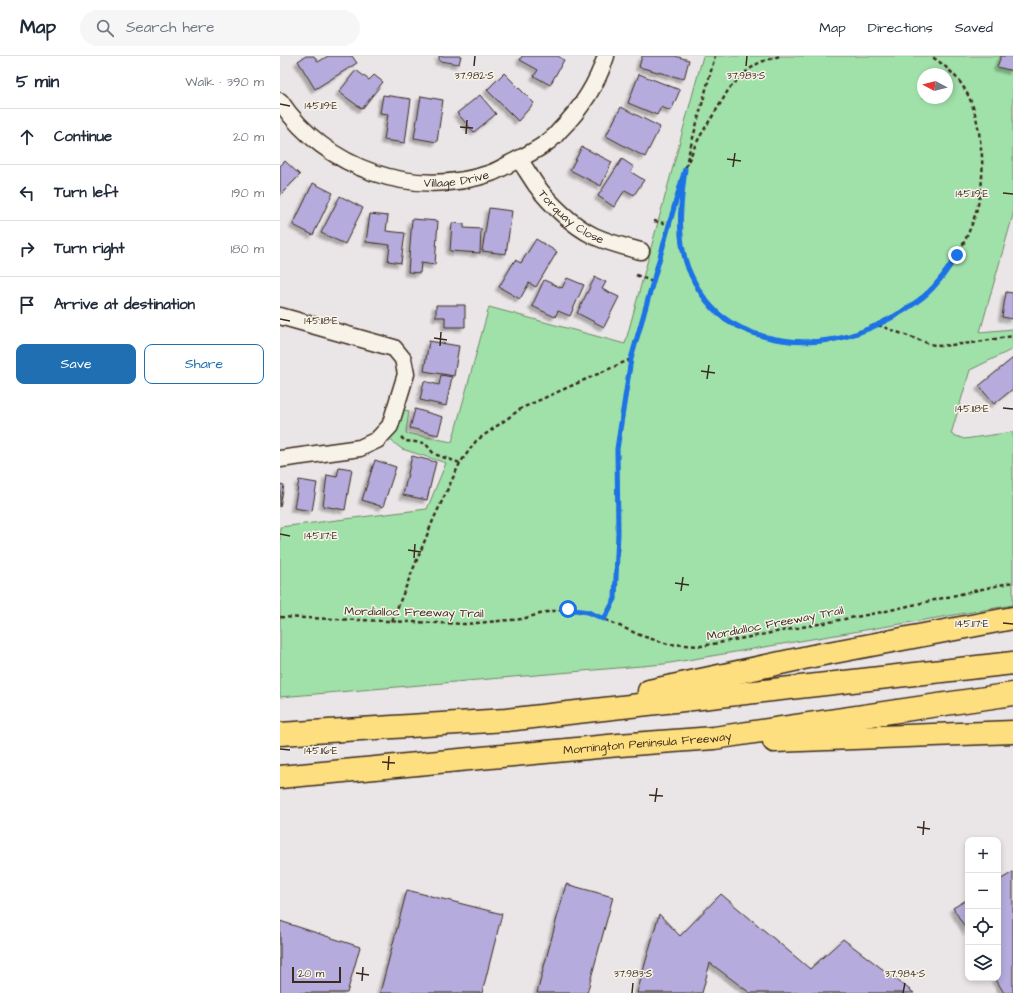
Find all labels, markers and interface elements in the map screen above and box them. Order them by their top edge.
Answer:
search box [80,10,360,46]
text: Map [20,14,56,41]
icon: search [94,17,116,39]
text: Search here [126,17,215,38]
text: Map [819,18,846,38]
text: Directions [868,18,933,38]
text: Saved [955,18,993,38]
north arrow [917,68,953,104]
text: 37.982°S [454,69,494,83]
text: 37.983°S [727,69,766,83]
text: 5 min [16,70,59,94]
text: Walk · 390 m [185,73,264,91]
text: 145.119°E [305,99,338,113]
icon: ahead [16,126,38,148]
text: Continue [54,126,112,147]
text: 20 m [233,128,264,146]
street label: Village Drive [423,166,492,192]
icon: left [16,182,38,204]
text: Turn left [54,182,118,203]
text: 190 m [231,184,264,202]
street label: Torquay Close [534,186,607,249]
text: 145.119°E [956,187,989,201]
icon: right [16,238,38,260]
text: Turn right [54,238,125,259]
text: 180 m [230,240,264,258]
route end [948,246,966,264]
icon: arrive [16,294,38,316]
text: Arrive at destination [54,294,195,315]
text: 145.118°E [304,314,338,328]
button: Save [16,344,136,384]
button: Share [144,344,264,384]
text: 145.118°E [955,402,989,416]
text: 145.117°E [304,529,338,543]
route start [559,600,577,618]
street label: Mordialloc Freeway Trail [705,602,845,646]
street label: Mordialloc Freeway Trail [344,603,484,623]
text: 145.117°E [955,617,989,631]
street label: Mornington Peninsula Freeway [562,727,733,759]
text: 145.116°E [304,744,338,758]
map controls [965,837,1001,981]
button: + [965,837,1001,873]
button: − [965,873,1001,909]
button: locate [965,909,1001,945]
button: layers [965,945,1001,981]
scale bar [292,965,341,984]
text: 20 m [298,966,324,981]
text: 37.983°S [614,967,653,981]
text: 37.984°S [885,967,926,981]

